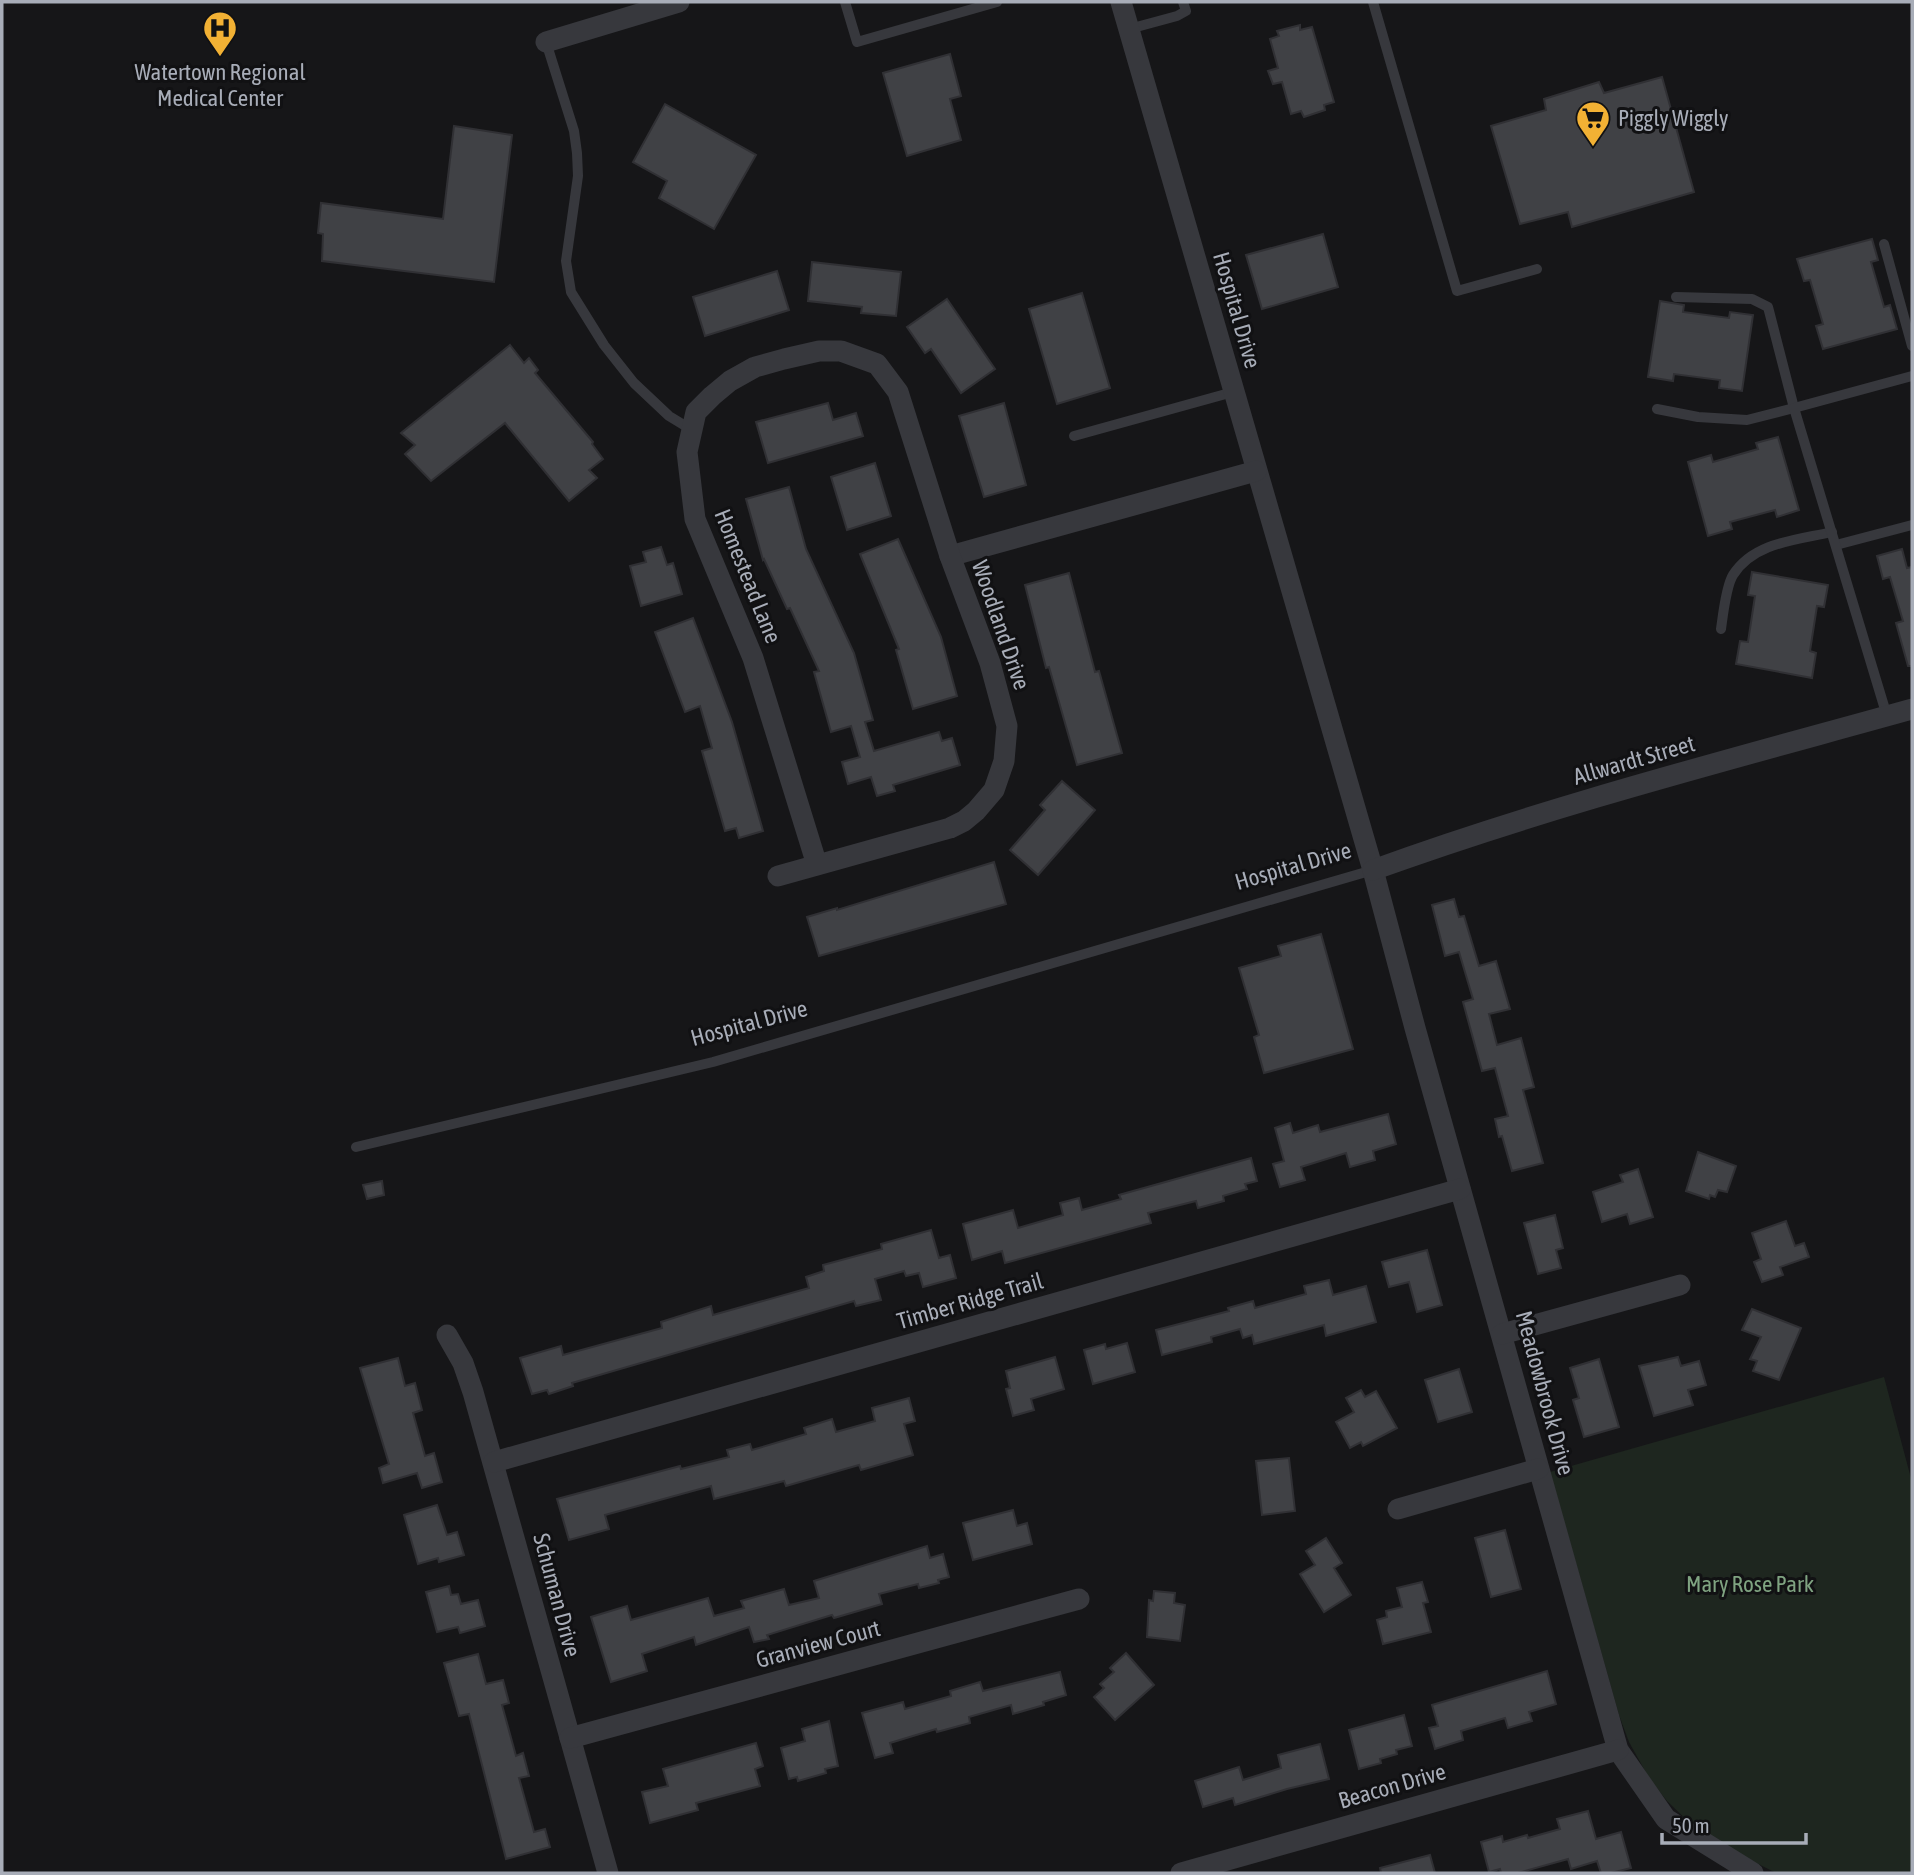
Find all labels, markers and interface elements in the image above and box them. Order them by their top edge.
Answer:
hospital icon: Watertown Regional Medical Center [201,9,239,58]
place label: Watertown Regional Medical Center [135,59,305,111]
supermarket icon: Piggly Wiggly [1574,99,1612,148]
place label: Piggly Wiggly [1618,105,1729,131]
street label: Hospital Drive [1208,249,1266,371]
street label: Homestead Lane [709,505,787,647]
street label: Woodland Drive [967,557,1035,693]
street label: Allwardt Street [1570,730,1698,790]
street label: Hospital Drive [1232,837,1354,895]
street label: Hospital Drive [688,995,810,1051]
street label: Timber Ridge Trail [894,1268,1046,1334]
street label: Meadowbrook Drive [1511,1308,1579,1478]
street label: Schuman Drive [528,1530,586,1660]
park label: Mary Rose Park [1686,1571,1814,1597]
street label: Granview Court [753,1615,883,1673]
street label: Beacon Drive [1335,1758,1449,1814]
scale bar [1662,1801,1806,1845]
text: 50 m [1672,1813,1710,1837]

